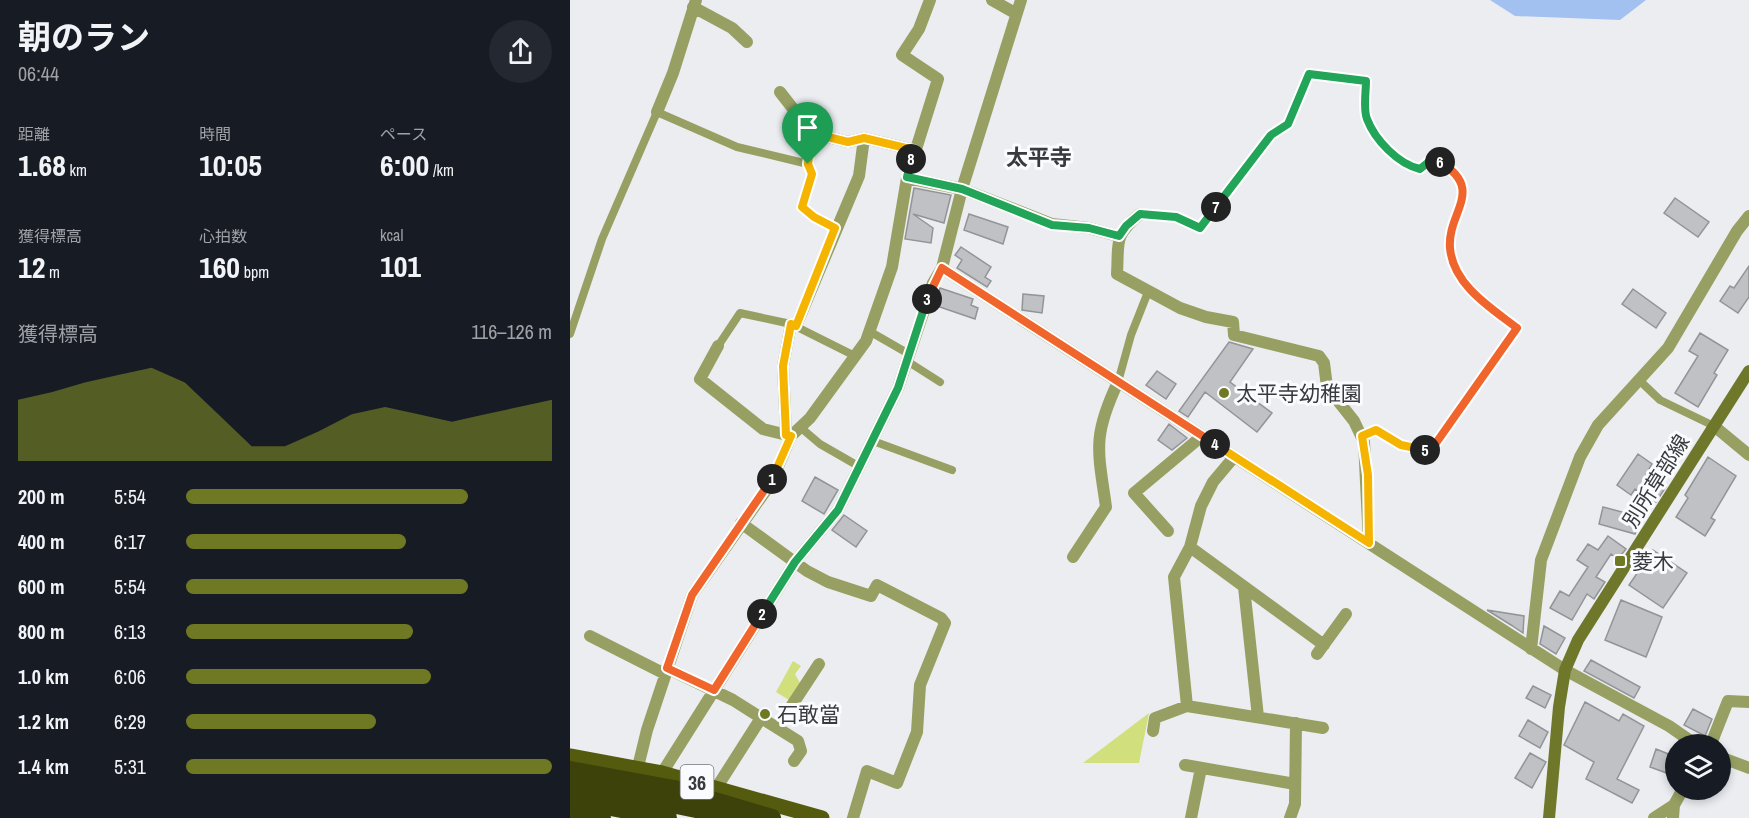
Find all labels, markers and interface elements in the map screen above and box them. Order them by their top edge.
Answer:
text: 朝のラン [18,15,150,59]
button: share [489,20,552,83]
text: 06:44 [18,60,59,87]
pin [782,102,833,164]
icon: arrive [791,111,824,144]
text: 距離 [18,123,50,145]
text: 時間 [199,123,231,145]
text: ペース [380,123,427,145]
district label: 太平寺 [1006,142,1072,172]
pin: 8 [896,144,926,174]
text: 1.68 [18,145,66,185]
text: 10:05 [199,145,262,185]
text: 6:00 [380,145,429,185]
pin: 6 [1425,147,1455,177]
text: 8 [907,148,915,170]
text: 6 [1436,151,1444,173]
text: km [66,159,87,181]
text: /km [429,159,454,181]
pin: 7 [1201,192,1231,222]
text: 7 [1212,196,1220,218]
text: kcal [380,224,403,246]
text: 獲得標高 [18,225,82,247]
text: 心拍数 [199,225,247,247]
text: 101 [380,246,421,286]
text: 12 [18,247,45,287]
text: 160 [199,247,240,287]
text: m [45,261,60,283]
text: bpm [240,261,269,283]
pin: 3 [912,284,942,314]
text: 3 [923,288,931,310]
text: 116–126 m [471,318,552,345]
text: 獲得標高 [18,320,98,347]
place label: 太平寺幼稚園 [1236,379,1362,408]
marker: 太平寺幼稚園 [1217,386,1231,400]
pin: 4 [1200,429,1230,459]
street label: 別所草部線 [1616,429,1696,533]
text: 4 [1211,433,1219,455]
pin: 5 [1410,435,1440,465]
text: 5 [1421,439,1429,461]
pin: 1 [757,464,787,494]
text: 1 [768,468,776,490]
text: 200 m [18,483,65,510]
text: 5:54 [114,483,146,510]
text: 400 m [18,528,65,555]
text: 6:17 [114,528,146,555]
place label: 菱木 [1632,547,1674,576]
marker: 菱木 [1613,554,1627,568]
text: 600 m [18,573,65,600]
text: 5:54 [114,573,146,600]
pin: 2 [747,599,777,629]
text: 2 [758,603,766,625]
text: 800 m [18,618,65,645]
text: 6:13 [114,618,146,645]
text: 1.0 km [18,663,69,690]
text: 6:06 [114,663,146,690]
place label: 石敢當 [777,700,840,729]
marker: 石敢當 [758,707,772,721]
text: 1.2 km [18,708,69,735]
text: 6:29 [114,708,146,735]
map controls [1665,734,1731,800]
button: layers [1665,734,1731,800]
text: 1.4 km [18,753,69,780]
text: 5:31 [114,753,146,780]
road number: 36 [680,765,714,799]

